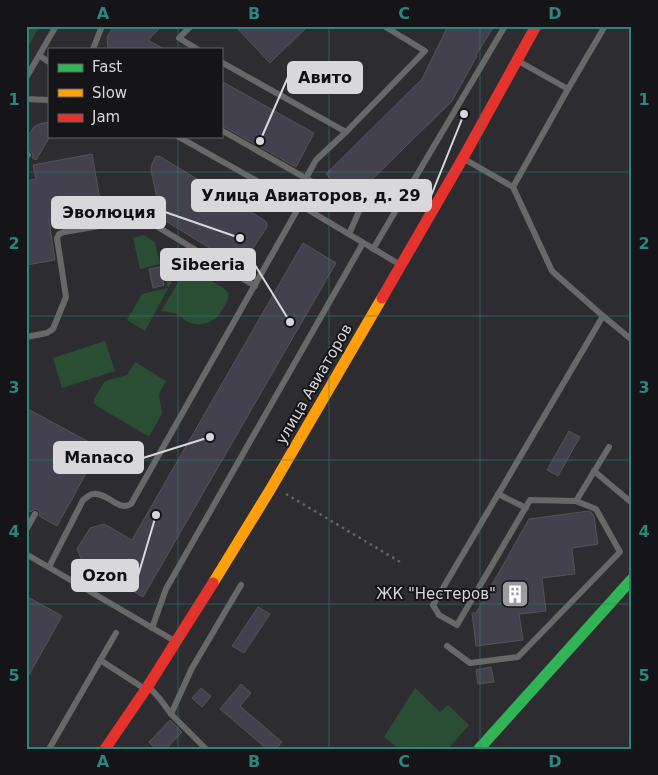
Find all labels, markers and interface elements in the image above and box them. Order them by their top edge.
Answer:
text: A [97,4,110,23]
text: B [248,4,260,23]
text: C [398,4,410,23]
text: D [548,4,562,23]
legend [48,48,222,138]
text: Fast [92,58,122,76]
callout: Авито [288,62,362,93]
text: Авито [298,68,352,87]
text: Slow [92,84,127,102]
text: 1 [8,90,20,109]
text: 1 [638,90,650,109]
text: Jam [91,108,120,126]
callout: Улица Авиаторов, д. 29 [192,180,431,211]
text: Улица Авиаторов, д. 29 [201,186,421,205]
callout: Эволюция [52,197,165,228]
text: Эволюция [62,203,156,222]
text: 2 [8,234,20,253]
text: 2 [638,234,650,253]
callout: Sibeeria [161,249,255,280]
text: Sibeeria [171,255,245,274]
street label: улица Авиаторов [272,321,356,447]
text: 3 [8,378,20,397]
text: 3 [638,378,650,397]
callout: Manaco [54,442,143,473]
text: Manaco [64,448,134,467]
text: 4 [8,522,20,541]
text: 4 [638,522,650,541]
callout: Ozon [72,560,138,591]
text: Ozon [82,566,128,585]
building icon: ЖК "Нестеров" [500,579,530,609]
place label: ЖК "Нестеров" [376,585,496,603]
text: 5 [8,666,20,685]
text: 5 [638,666,650,685]
text: A [97,752,110,771]
text: B [248,752,260,771]
text: C [398,752,410,771]
text: D [548,752,562,771]

